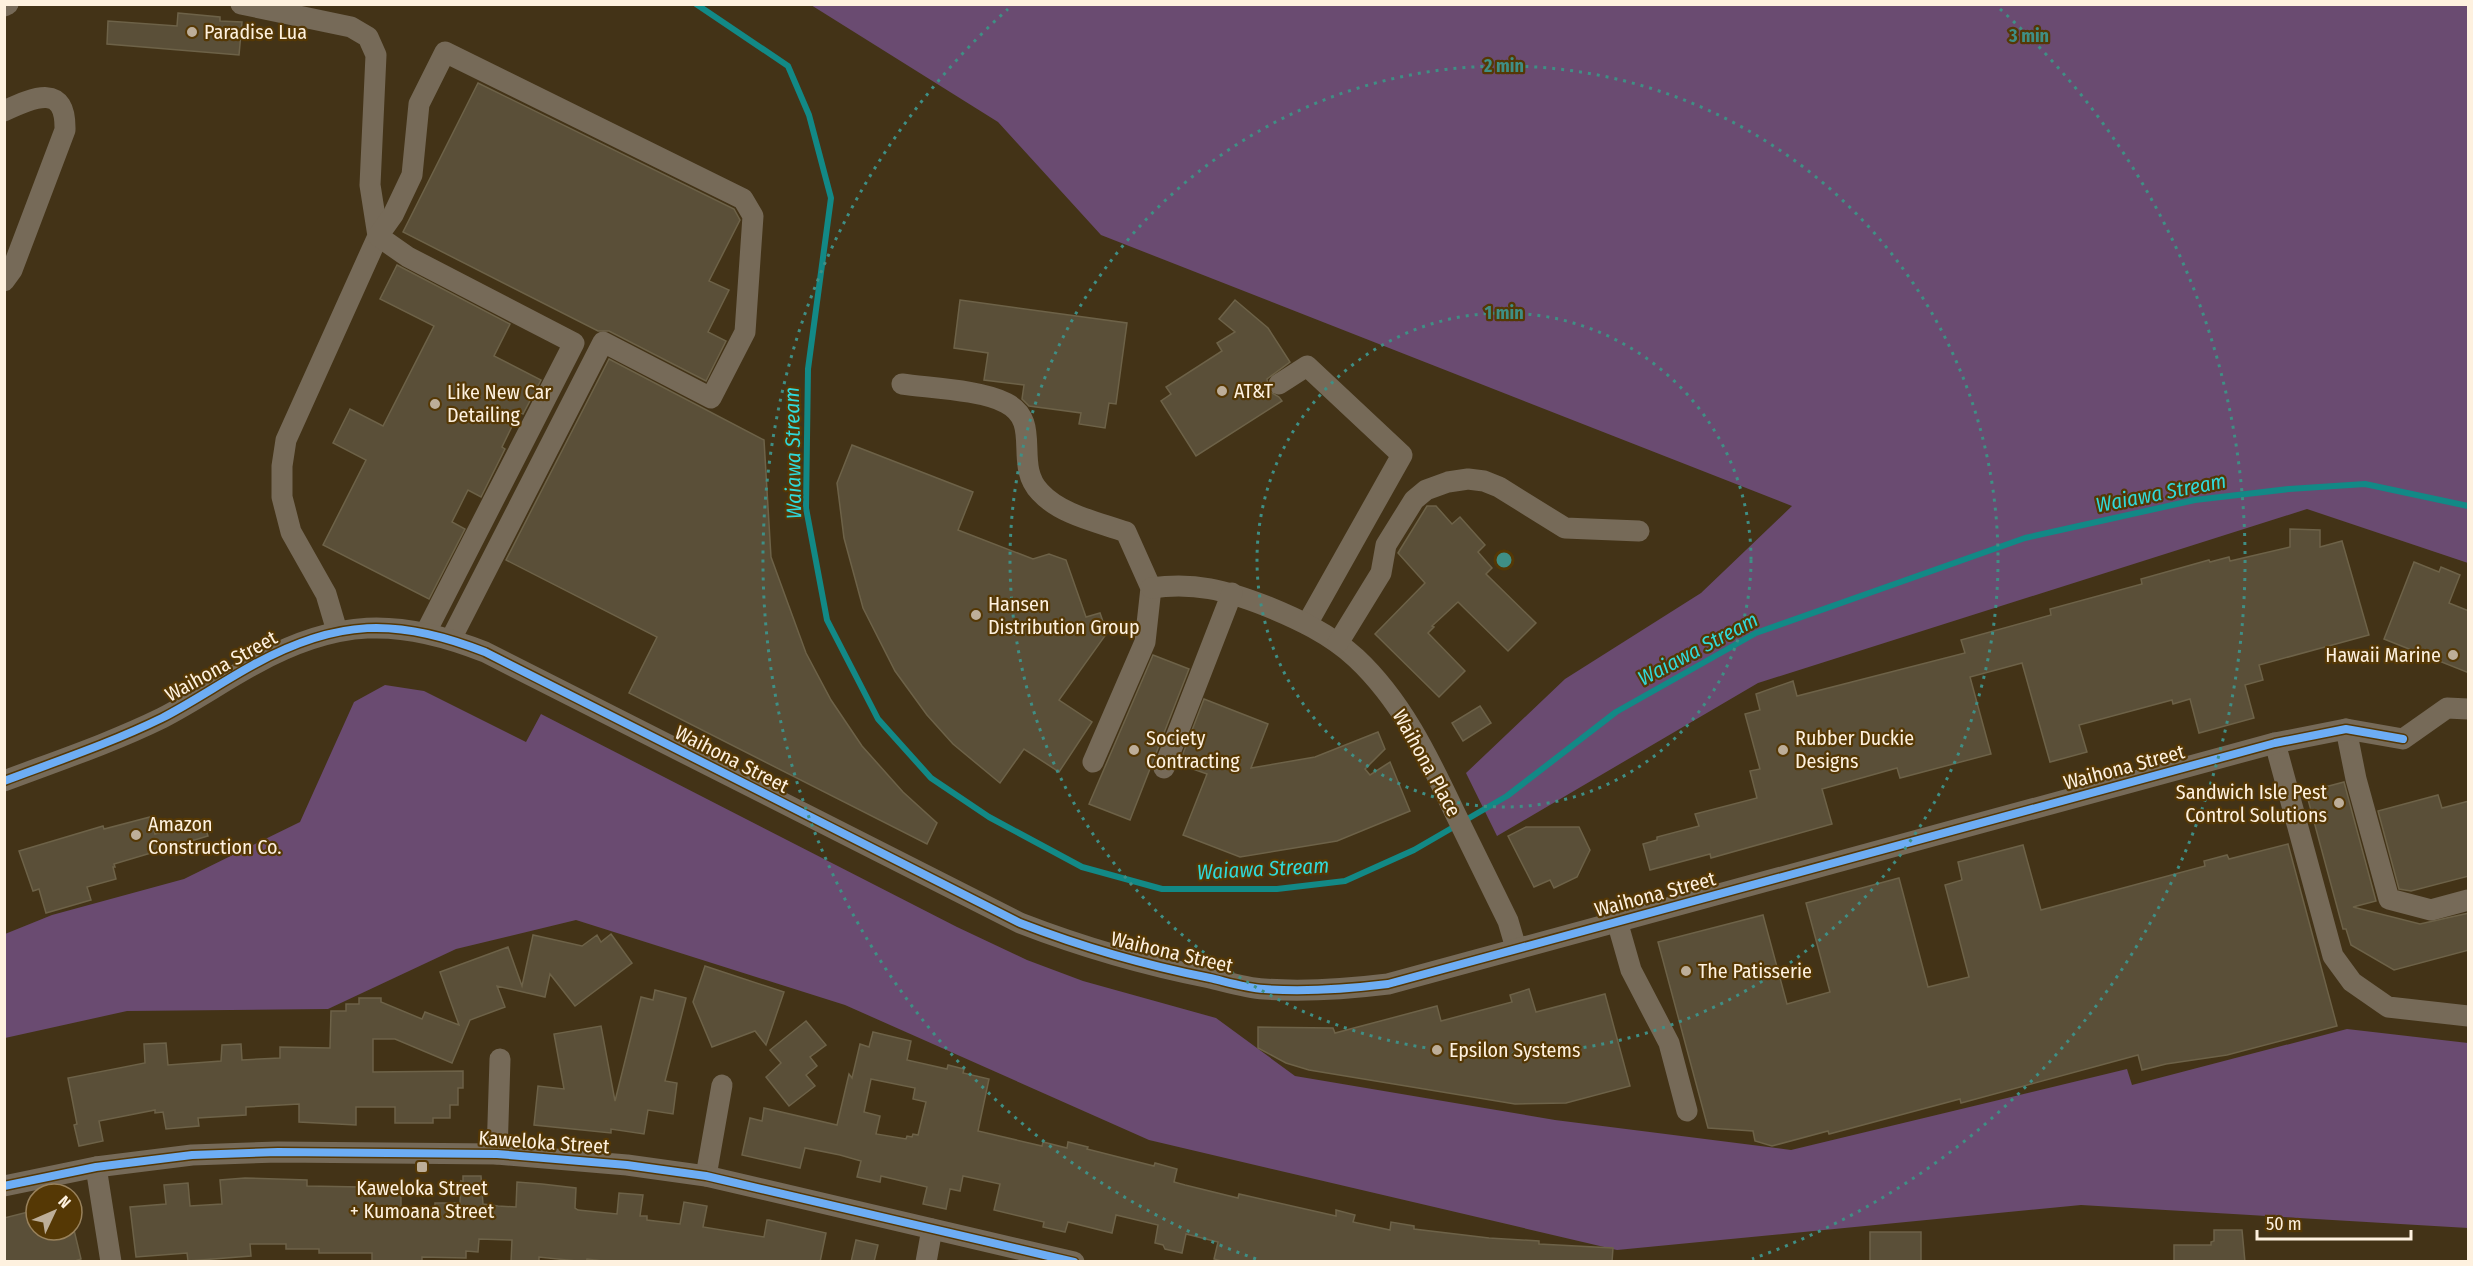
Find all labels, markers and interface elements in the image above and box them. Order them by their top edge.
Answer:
place label: Paradise Lua [204,20,307,44]
marker: Paradise Lua [185,25,199,39]
text: 3 min [2008,25,2049,47]
text: 2 min [1483,55,1524,77]
text: 1 min [1484,302,1524,324]
place label: AT&T [1234,379,1274,403]
place label: Like New Car Detailing [447,380,551,427]
marker: AT&T [1215,384,1229,398]
water label: Waiawa Stream [779,387,807,519]
marker: Like New Car Detailing [428,397,442,411]
water label: Waiawa Stream [2094,468,2228,518]
centre of rings [1494,550,1514,570]
place label: Hansen Distribution Group [988,592,1140,639]
water label: Waiawa Stream [1633,606,1763,692]
marker: Hansen Distribution Group [969,608,983,622]
street label: Waihona Street [161,625,282,707]
place label: Hawaii Marine [2325,643,2441,667]
marker: Hawaii Marine [2446,648,2460,662]
street label: Waihona Place [1388,705,1466,821]
street label: Waihona Street [671,720,793,798]
place label: Society Contracting [1146,726,1240,773]
place label: Rubber Duckie Designs [1795,726,1914,773]
street label: Waihona Street [2061,739,2188,795]
marker: Society Contracting [1127,743,1141,757]
marker: Rubber Duckie Designs [1776,743,1790,757]
place label: Sandwich Isle Pest Control Solutions [2176,780,2327,827]
marker: Sandwich Isle Pest Control Solutions [2332,796,2346,810]
place label: Amazon Construction Co. [148,812,282,859]
marker: Amazon Construction Co. [129,828,143,842]
water label: Waiawa Stream [1196,853,1330,885]
street label: Waihona Street [1592,866,1719,922]
street label: Waihona Street [1109,926,1236,978]
place label: The Patisserie [1698,959,1812,983]
marker: The Patisserie [1679,964,1693,978]
place label: Epsilon Systems [1449,1038,1580,1062]
marker: Epsilon Systems [1430,1043,1444,1057]
street label: Kaweloka Street [478,1125,611,1159]
marker: Kaweloka Street + Kumoana Street [415,1160,429,1174]
place label: Kaweloka Street + Kumoana Street [350,1176,495,1223]
north arrow [24,1182,84,1242]
text: N [54,1192,75,1212]
scale bar [2257,1203,2412,1241]
text: 50 m [2266,1213,2302,1235]

